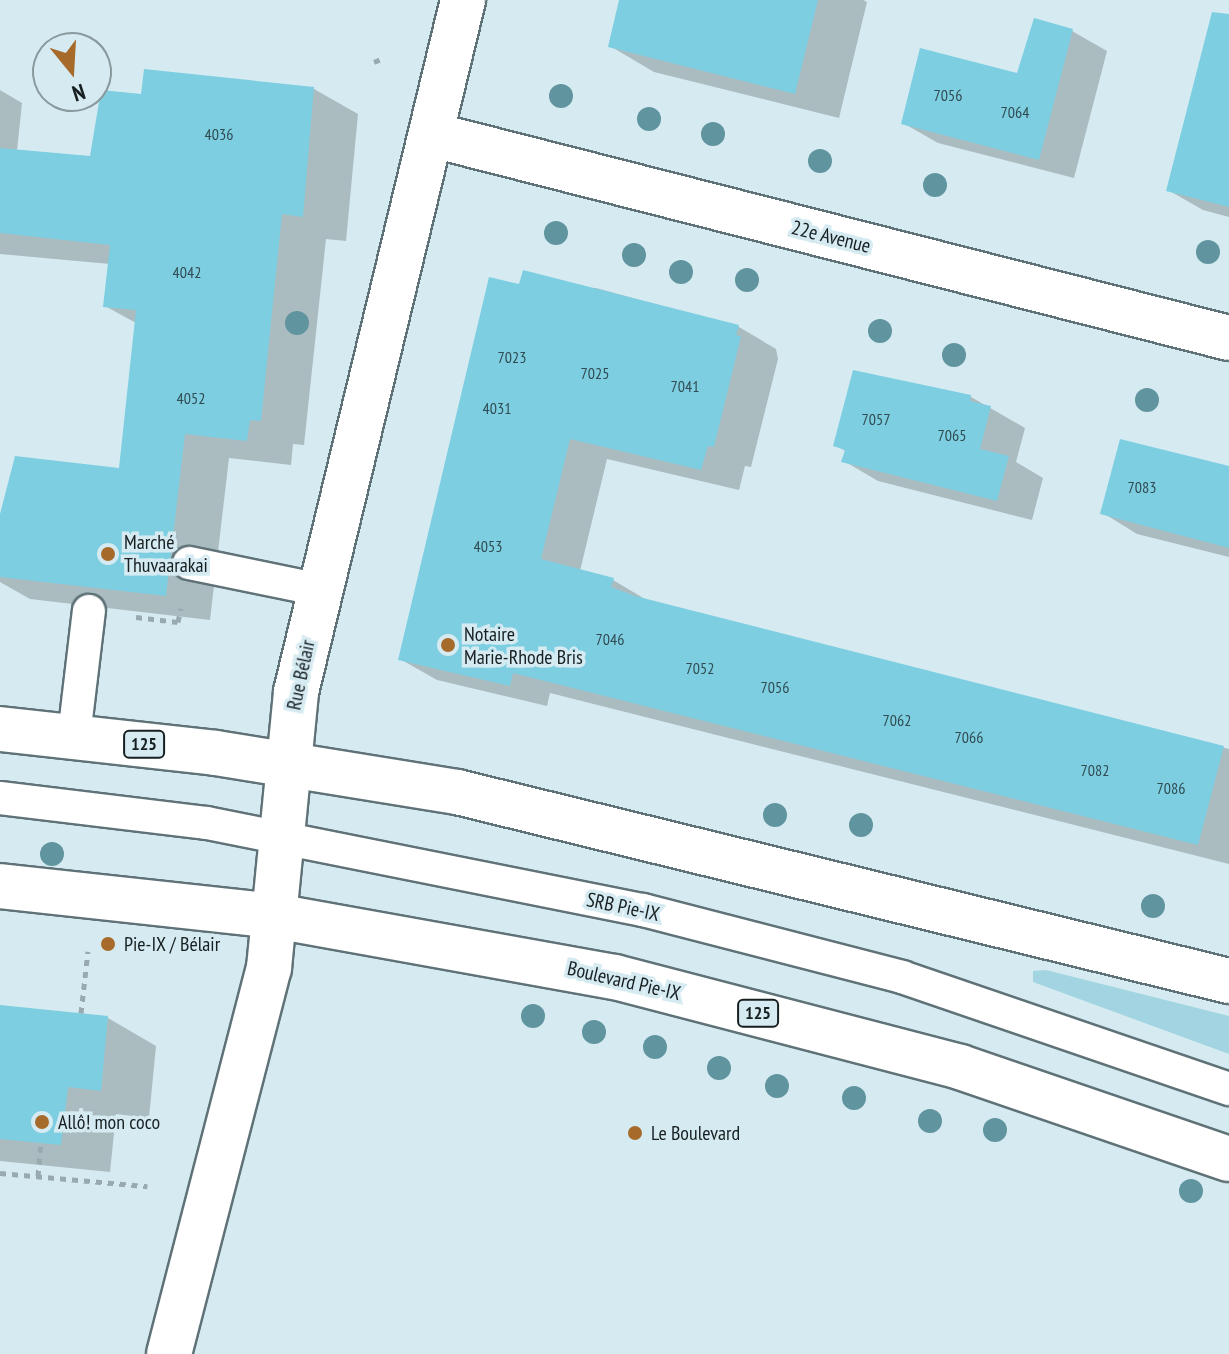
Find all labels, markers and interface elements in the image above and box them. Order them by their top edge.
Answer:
north arrow [32,32,112,112]
text: N [69,78,89,108]
house number: 7056 [934,85,962,105]
house number: 7064 [1001,102,1029,122]
house number: 4036 [205,124,233,144]
street label: 22e Avenue [789,216,873,258]
house number: 4042 [173,262,201,282]
house number: 7023 [498,347,526,367]
house number: 7025 [581,363,609,383]
house number: 7041 [671,376,699,396]
house number: 4052 [177,388,205,408]
house number: 4031 [483,398,511,418]
house number: 7057 [862,409,890,429]
house number: 7065 [938,425,966,445]
house number: 7083 [1128,477,1156,497]
place label: Marché Thuvaarakai [124,530,208,577]
house number: 4053 [474,536,502,556]
marker: Marché Thuvaarakai [99,545,117,563]
place label: Notaire Marie-Rhode Bris [464,622,583,669]
house number: 7046 [596,629,624,649]
marker: Notaire Marie-Rhode Bris [439,636,457,654]
street label: Rue Bélair [282,638,320,712]
house number: 7052 [686,658,714,678]
house number: 7056 [761,677,789,697]
house number: 7062 [883,710,911,730]
house number: 7066 [955,727,983,747]
road number: 125 [122,730,166,758]
house number: 7082 [1081,760,1109,780]
house number: 7086 [1157,778,1185,798]
street label: SRB Pie-IX [584,888,662,926]
place label: Pie-IX / Bélair [124,932,221,956]
marker: Pie-IX / Bélair [99,935,117,953]
street label: Boulevard Pie-IX [565,956,683,1006]
road number: 125 [736,999,780,1027]
place label: Allô! mon coco [58,1110,160,1134]
marker: Allô! mon coco [33,1113,51,1131]
place label: Le Boulevard [651,1121,740,1145]
marker: Le Boulevard [626,1124,644,1142]

